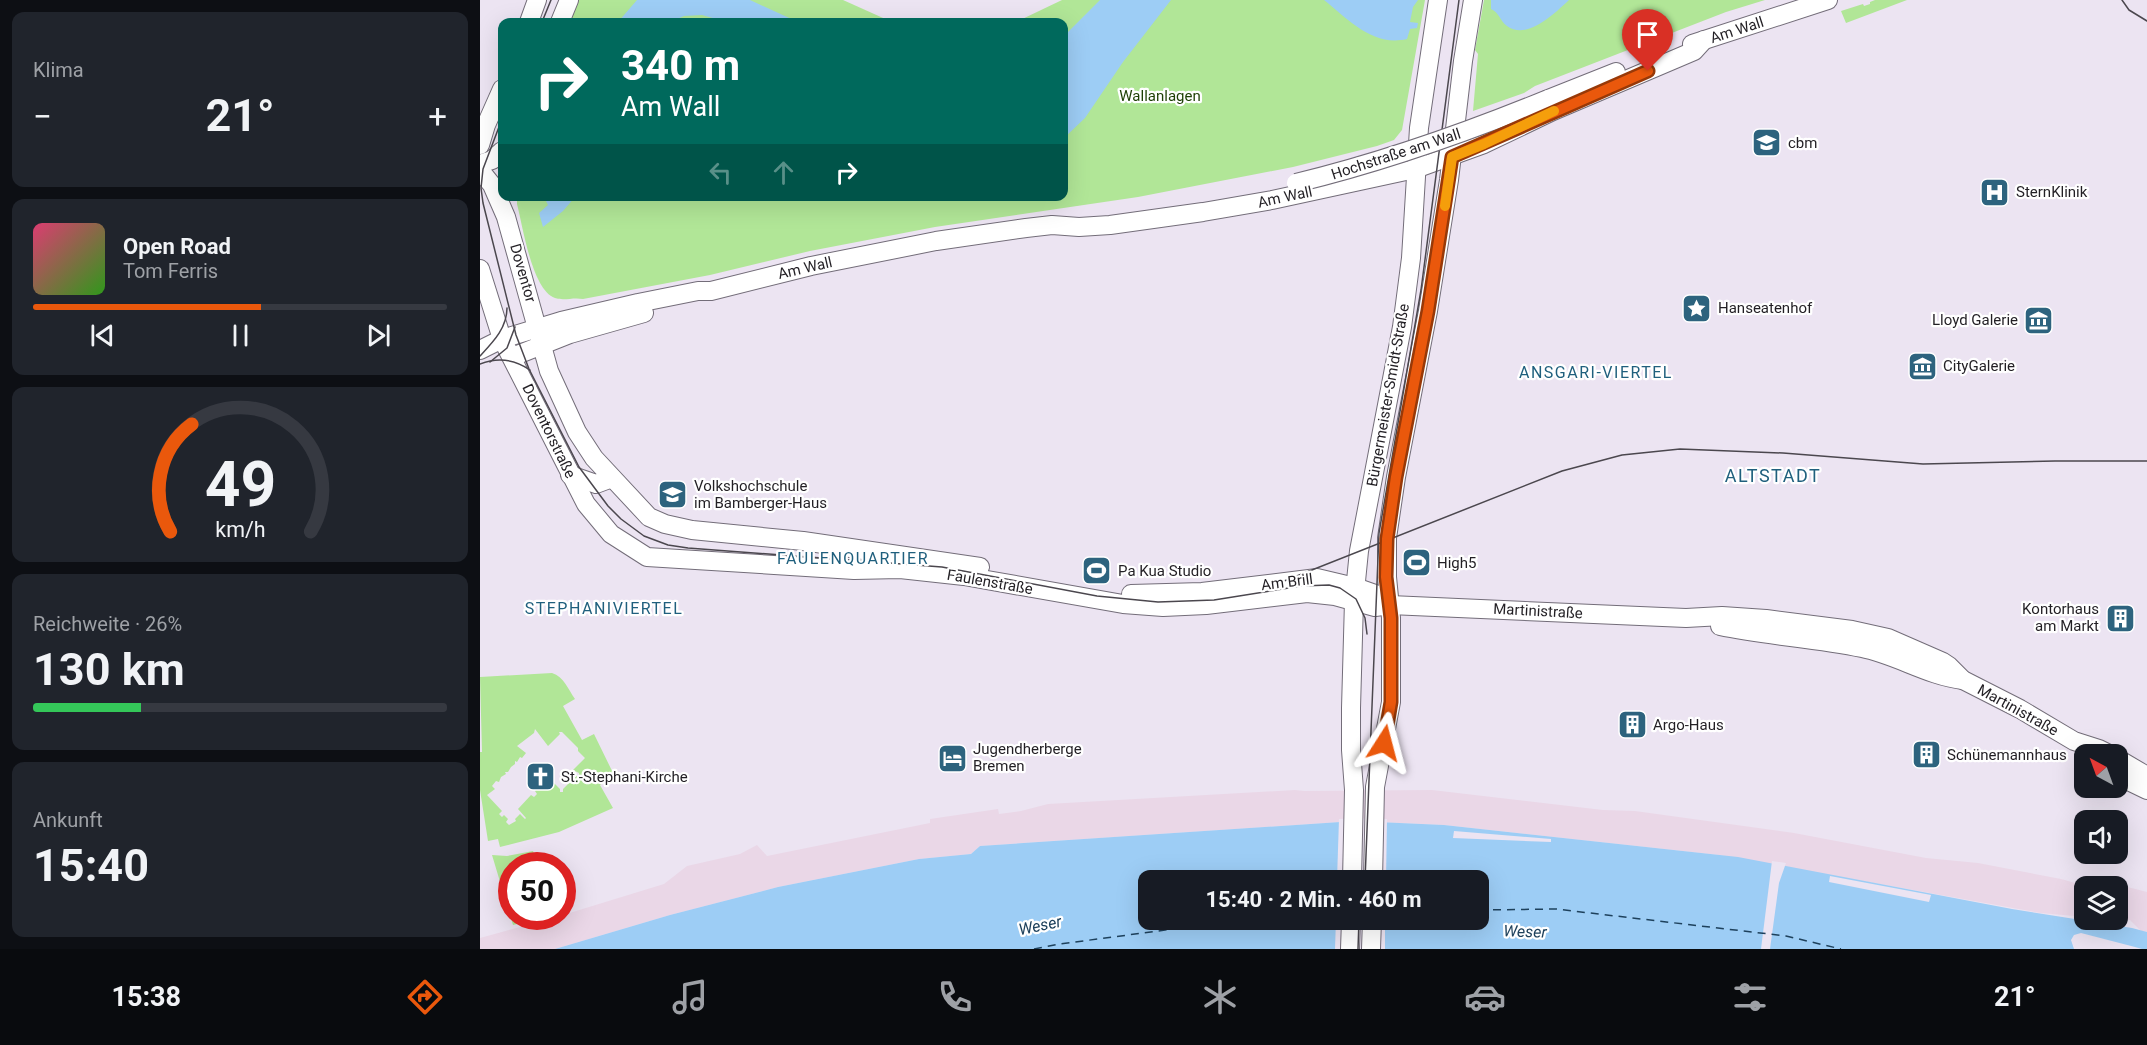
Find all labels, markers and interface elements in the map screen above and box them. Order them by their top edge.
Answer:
pin [1622,9,1673,71]
street label: Am Wall [1708,13,1766,47]
icon: arrive [1631,18,1664,51]
text: 340 m [621,41,740,90]
icon: right [522,42,600,120]
text: Klima [33,58,84,82]
park label: Wallanlagen [1119,87,1201,105]
text: 21° [205,89,275,142]
text: Am Wall [621,91,720,123]
text: − [33,97,52,136]
text: + [428,97,447,136]
street label: Hochstraße am Wall [1329,125,1463,183]
school or university icon: cbm [1751,127,1783,159]
place label: cbm [1788,134,1817,152]
icon: left [704,156,737,189]
icon: ahead [767,156,800,189]
icon: right [830,156,863,189]
hospital icon: SternKlinik [1979,176,2011,208]
street label: Am Wall [1256,182,1314,212]
place label: SternKlinik [2016,183,2088,201]
text: Open Road [123,234,231,259]
street label: Doventor [506,242,540,304]
street label: Am Wall [776,253,834,283]
text: Tom Ferris [123,259,218,283]
place icon: Hanseatenhof [1681,292,1713,324]
place label: Hanseatenhof [1718,299,1813,317]
street label: Bürgermeister-Smidt-Straße [1363,302,1413,488]
museum icon: Lloyd Galerie [2023,304,2055,336]
place label: Lloyd Galerie [1932,311,2018,329]
icon: previous [86,319,119,352]
icon: pause [224,319,257,352]
icon: next [362,319,395,352]
museum icon: CityGalerie [1906,350,1938,382]
place label: CityGalerie [1943,357,2015,375]
district label: ANSGARI-VIERTEL [1519,363,1673,382]
street label: Doventorstraße [518,381,580,481]
text: 49 [204,448,276,521]
district label: ALTSTADT [1725,465,1821,486]
place label: Volkshochschule im Bamberger-Haus [694,477,827,512]
school or university icon: Volkshochschule im Bamberger-Haus [657,479,689,511]
text: km/h [215,517,265,542]
sports icon: High5 [1400,547,1432,579]
district label: FAULENQUARTIER [777,549,929,568]
place label: High5 [1437,554,1476,572]
sports icon: Pa Kua Studio [1081,555,1113,587]
place label: Pa Kua Studio [1118,562,1211,580]
street label: Faulenstraße [946,566,1034,598]
street label: Am Brill [1260,570,1314,594]
district label: STEPHANIVIERTEL [525,599,683,618]
street label: Martinistraße [1493,600,1583,622]
place label: Kontorhaus am Markt [2022,600,2099,635]
building icon: Kontorhaus am Markt [2104,602,2136,634]
text: Reichweite · 26% [33,612,182,636]
text: 130 km [33,643,185,696]
street label: Martinistraße [1974,680,2062,740]
building icon: Argo-Haus [1616,709,1648,741]
position arrow [1352,711,1416,775]
place label: Argo-Haus [1653,716,1724,734]
building icon: Schünemannhaus [1910,739,1942,771]
place label: Jugendherberge Bremen [973,740,1082,775]
hotel icon: Jugendherberge Bremen [936,742,968,774]
north arrow [2074,744,2128,798]
map controls [2074,744,2128,930]
place label: Schünemannhaus [1947,746,2067,764]
church icon: St.-Stephani-Kirche [524,761,556,793]
place label: St.-Stephani-Kirche [561,768,688,786]
text: Ankunft [33,808,103,832]
button: sound [2074,810,2128,864]
text: 15:40 [33,839,149,892]
speed limit sign: 50 [498,852,576,930]
button: layers [2074,876,2128,930]
text: 15:40 · 2 Min. · 460 m [1205,887,1422,912]
water label: Weser [1017,912,1064,939]
water label: Weser [1503,921,1548,942]
icon: directions [404,976,446,1018]
icon: music [669,976,711,1018]
icon: phone [934,976,976,1018]
icon: climate [1199,976,1241,1018]
icon: car [1464,976,1506,1018]
icon: filters [1729,976,1771,1018]
text: 15:38 [111,981,181,1013]
text: 21° [1994,981,2035,1013]

